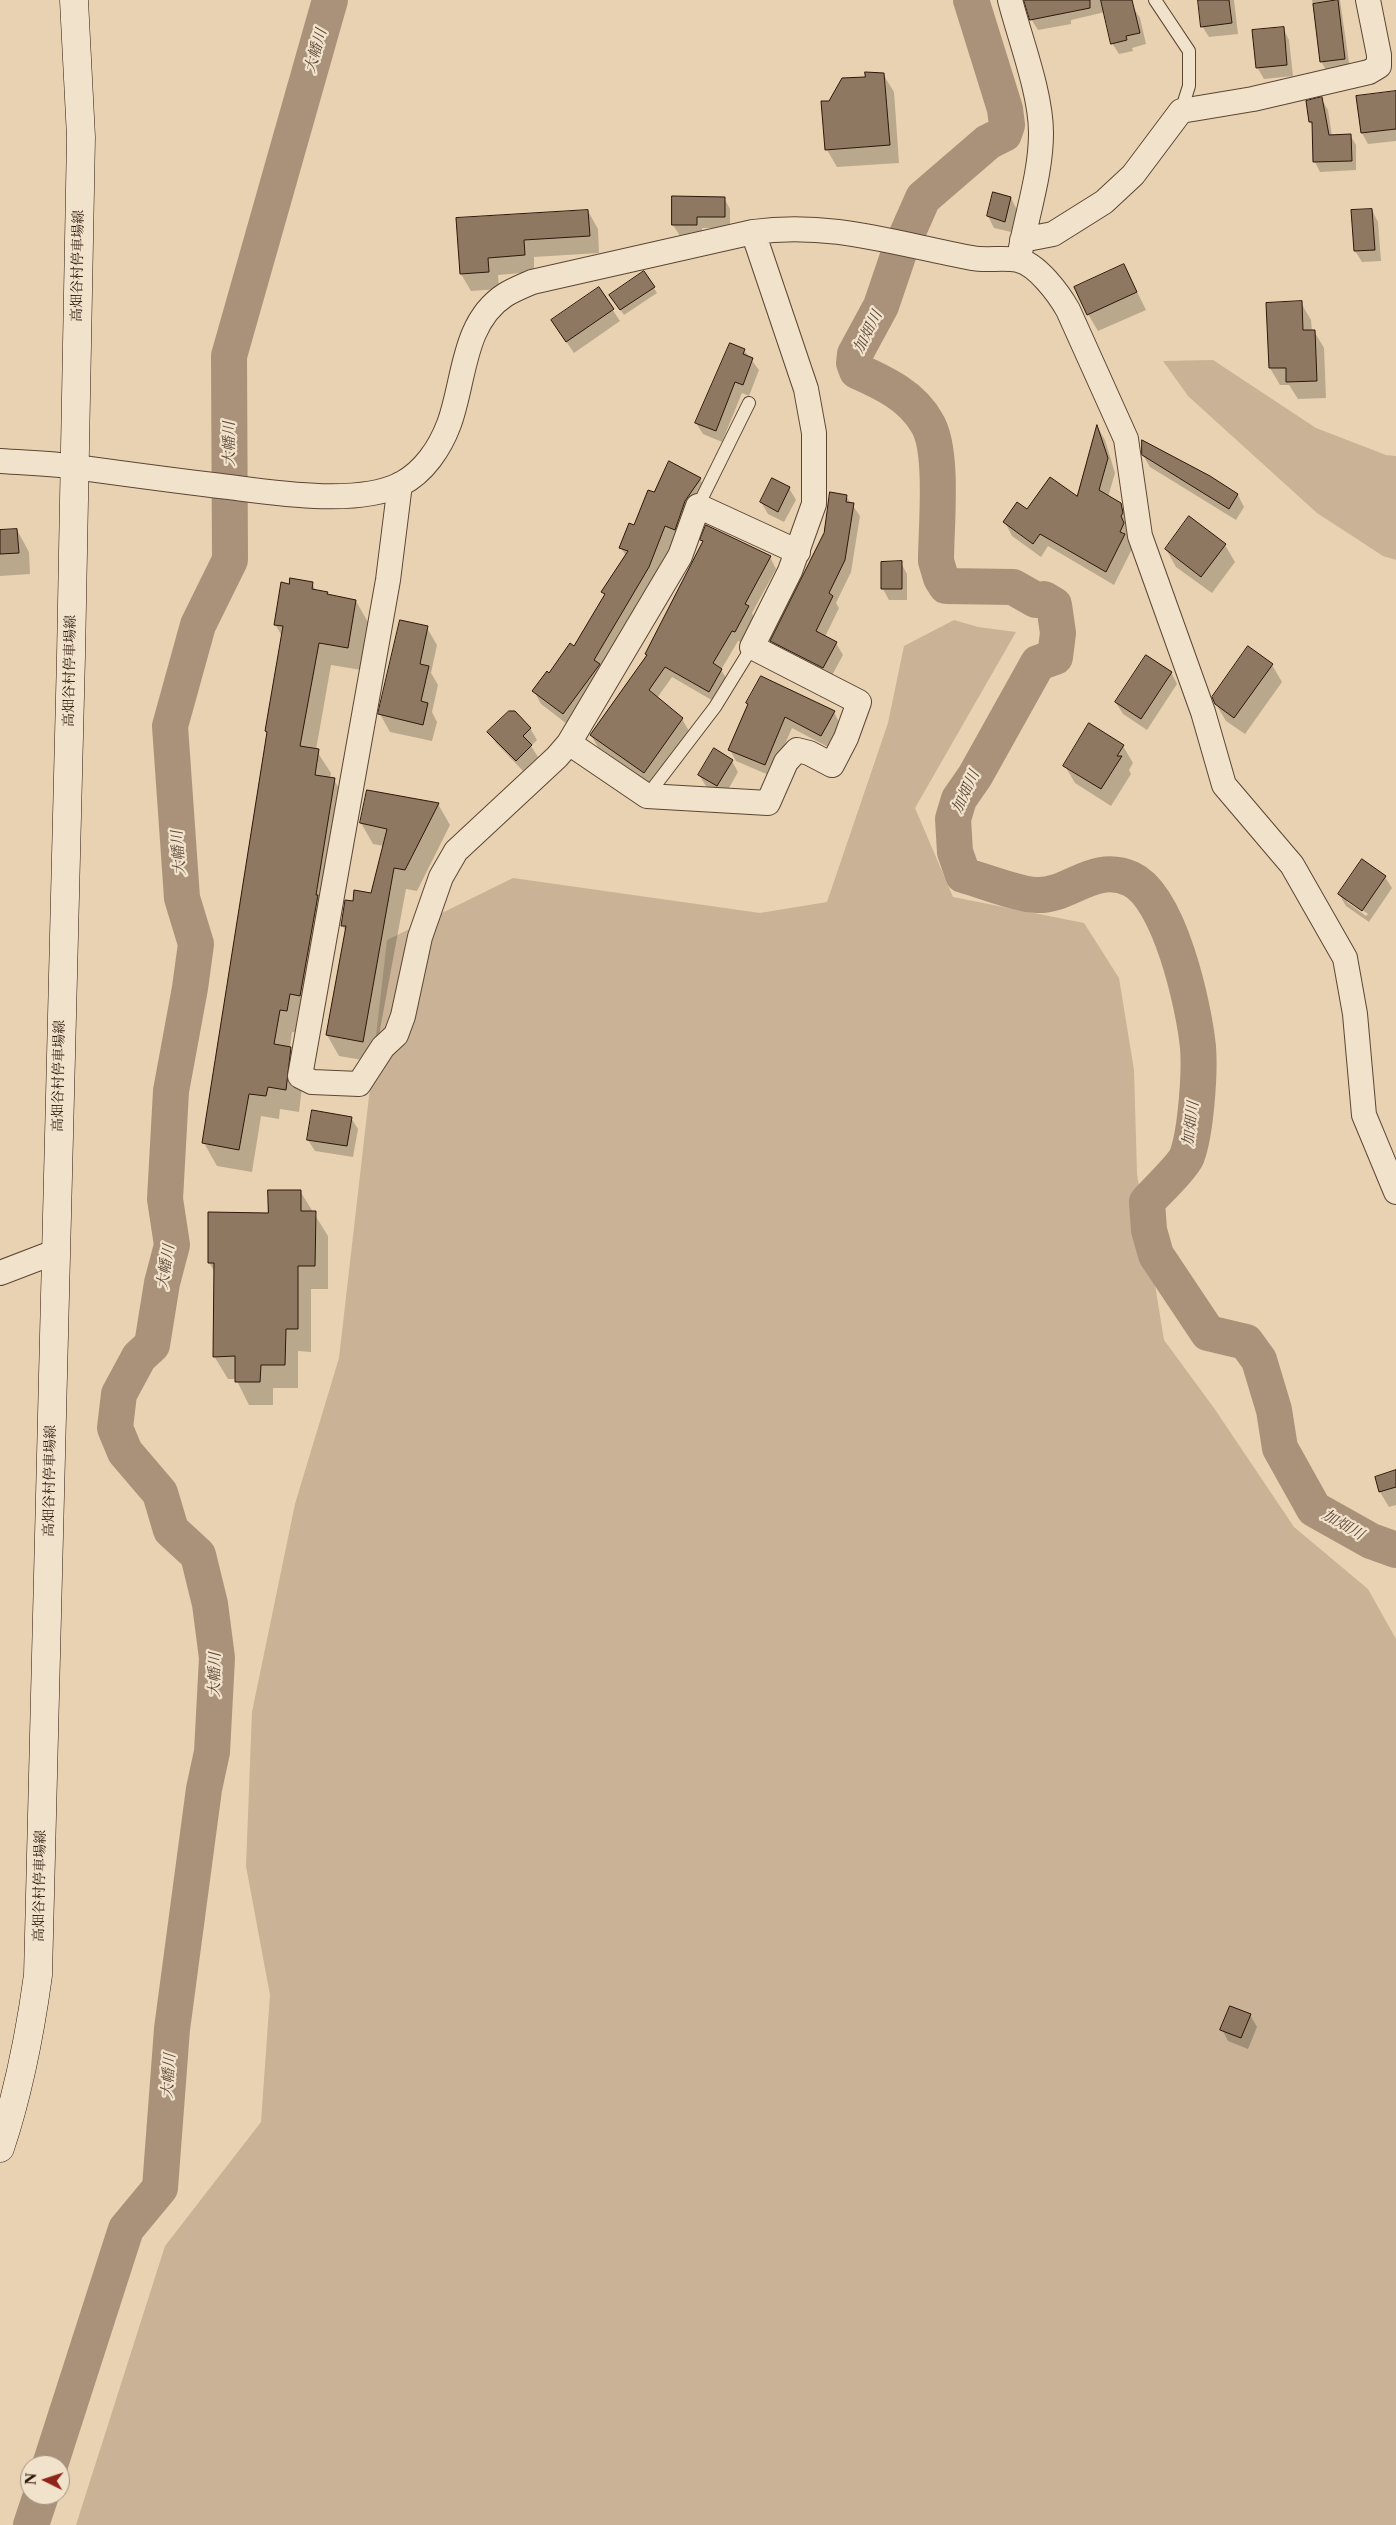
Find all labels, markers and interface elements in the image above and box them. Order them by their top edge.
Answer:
water label: 大幡川 [301,27,331,75]
street label: 高畑谷村停車場線 [69,210,87,322]
water label: 加畑川 [850,308,886,356]
water label: 大幡川 [221,422,239,466]
street label: 高畑谷村停車場線 [61,615,79,727]
water label: 加畑川 [948,768,984,816]
water label: 大幡川 [168,830,190,876]
street label: 高畑谷村停車場線 [50,1020,68,1132]
water label: 加畑川 [1179,1101,1203,1147]
water label: 大幡川 [154,1243,178,1291]
street label: 高畑谷村停車場線 [41,1425,59,1537]
water label: 加畑川 [1319,1506,1367,1544]
water label: 大幡川 [206,1652,224,1698]
street label: 高畑谷村停車場線 [31,1830,49,1942]
water label: 大幡川 [158,2053,180,2099]
north arrow [20,2455,70,2505]
text: N [22,2472,40,2486]

